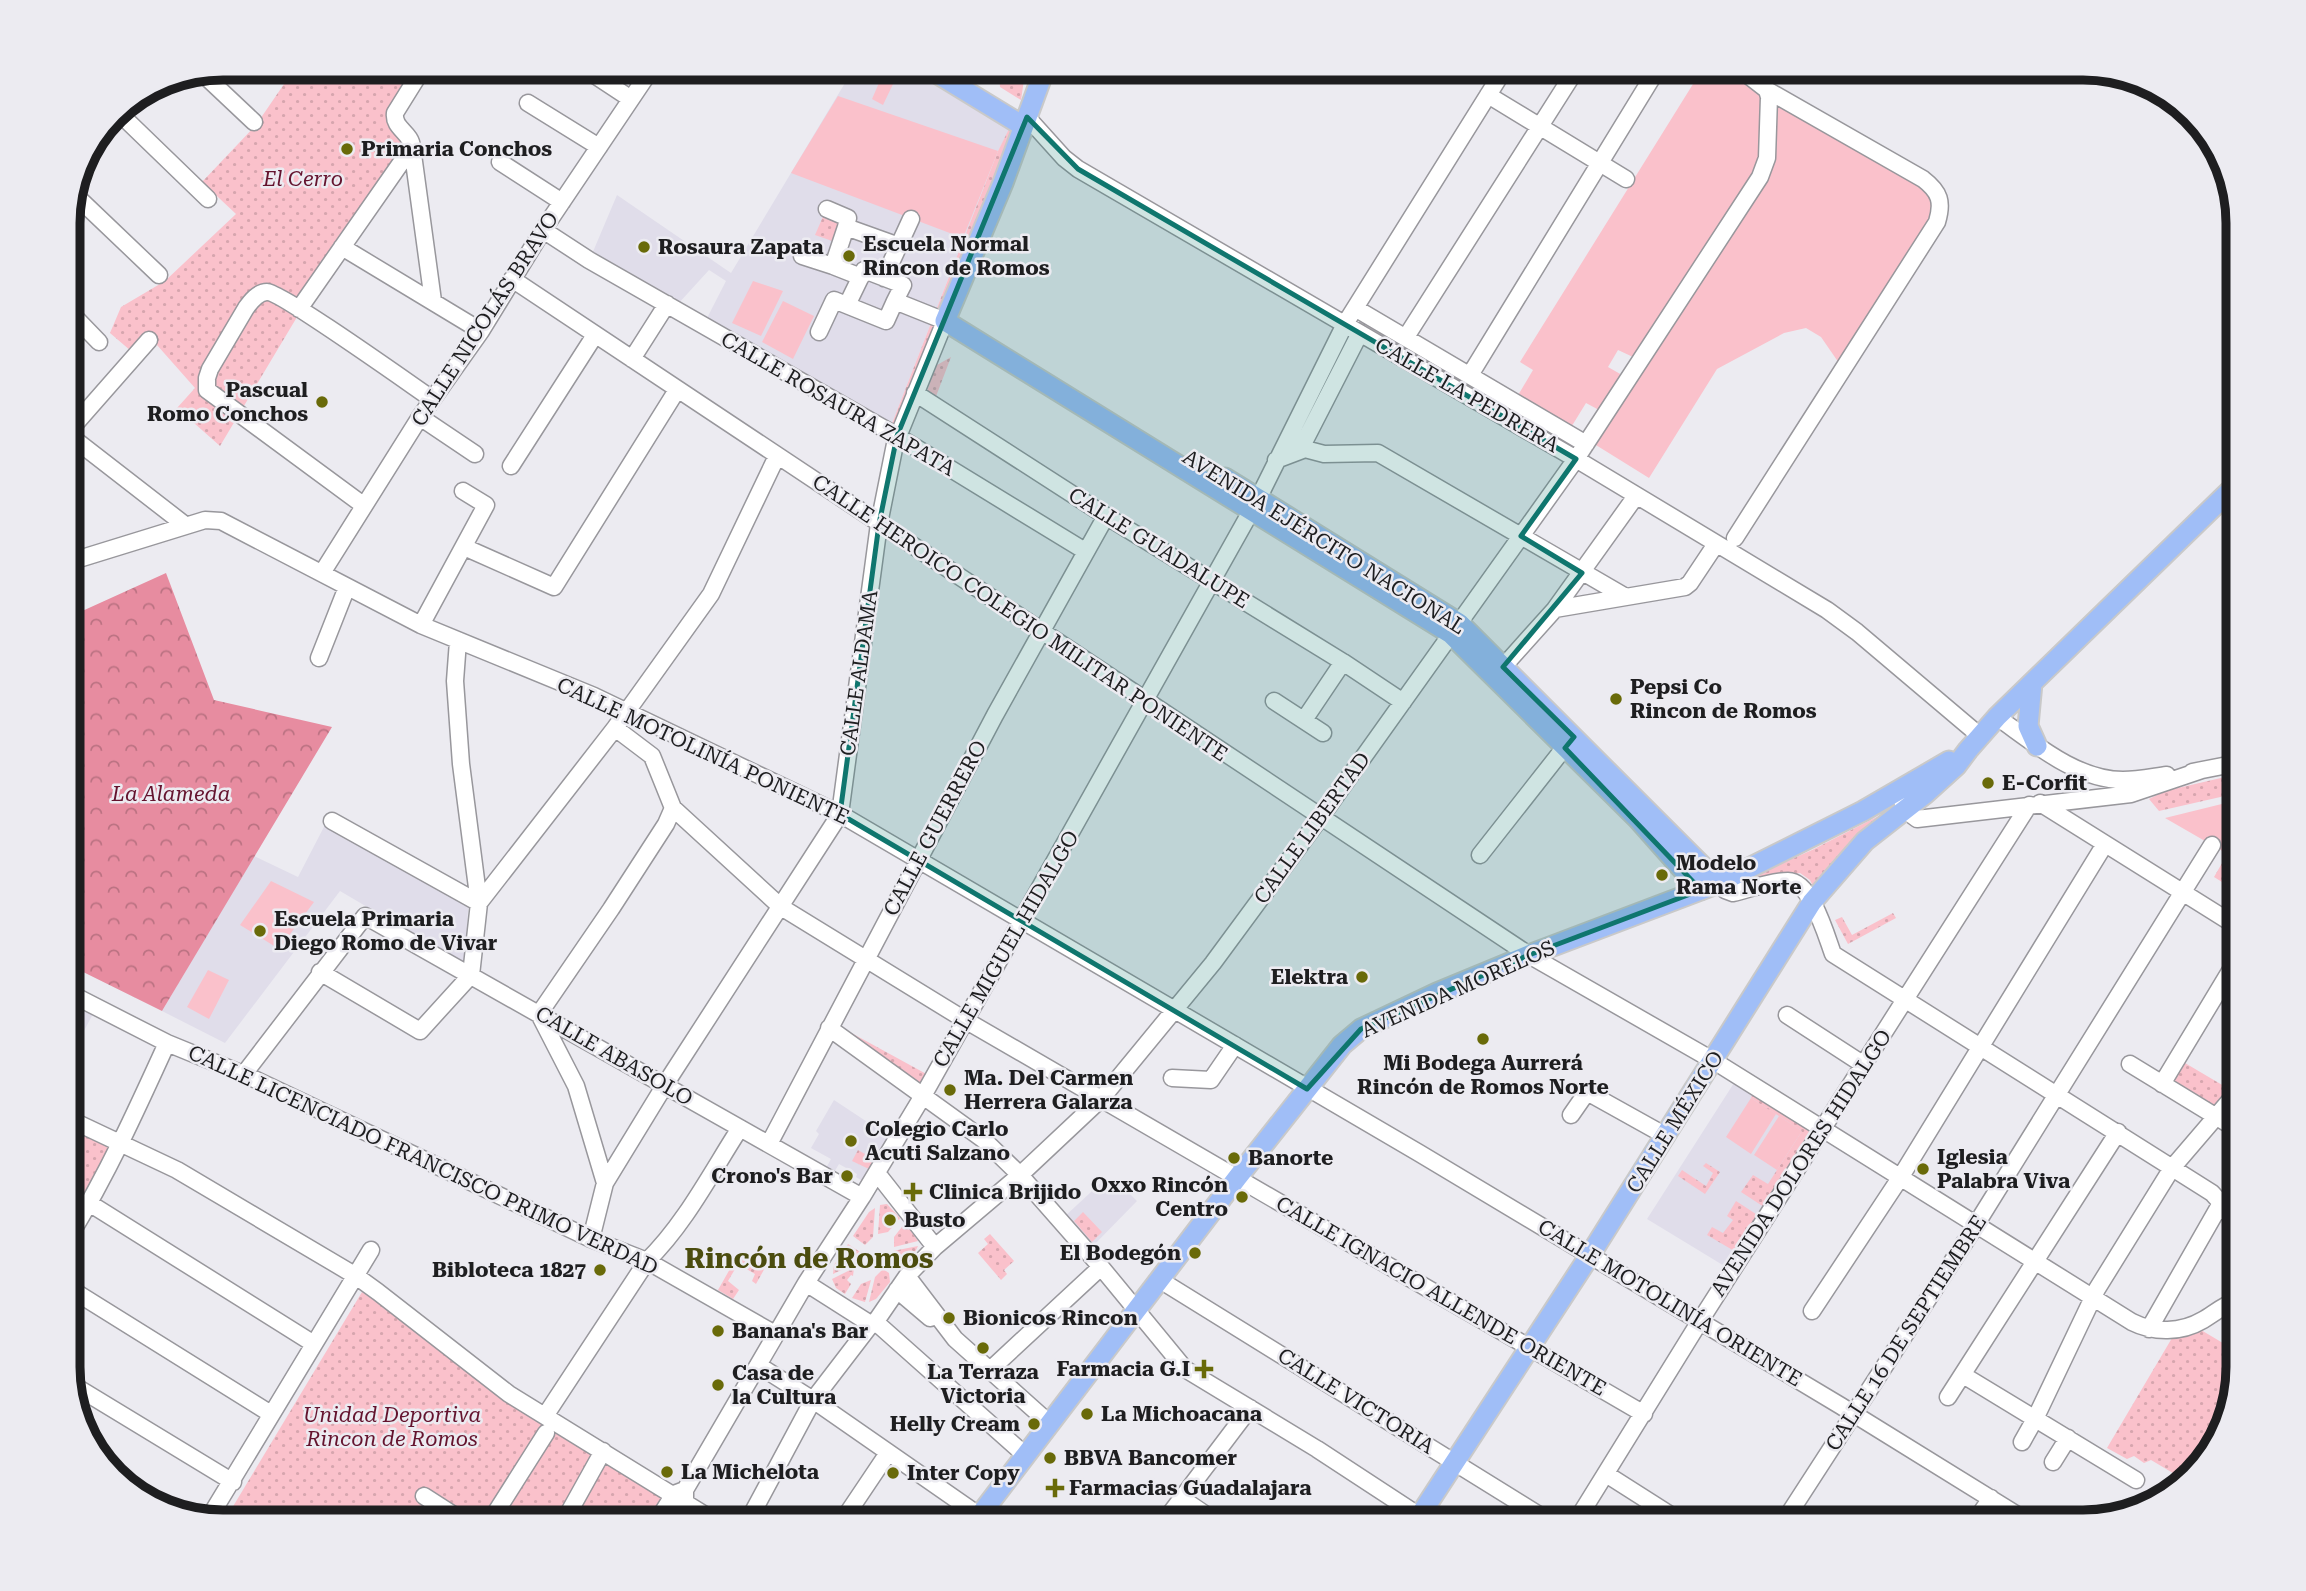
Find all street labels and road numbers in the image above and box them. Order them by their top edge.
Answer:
street label: CALLE NICOLÁS BRAVO [406,207,563,431]
street label: CALLE ROSAURA ZAPATA [717,327,960,481]
street label: CALLE LA PEDRERA [1371,333,1563,458]
street label: AVENIDA EJÉRCITO NACIONAL [1178,444,1470,639]
street label: CALLE HEROICO COLEGIO MILITAR PONIENTE [808,470,1232,766]
street label: CALLE GUADALUPE [1064,483,1254,613]
street label: CALLE ALDAMA [835,588,883,758]
street label: CALLE MOTOLINÍA PONIENTE [553,672,853,829]
street label: CALLE GUERRERO [879,736,991,920]
street label: CALLE LIBERTAD [1249,748,1375,908]
street label: CALLE MIGUEL HIDALGO [928,826,1084,1072]
street label: AVENIDA MORELOS [1357,935,1559,1043]
street label: CALLE ABASOLO [531,1001,697,1111]
street label: AVENIDA DOLORES HIDALGO [1706,1025,1896,1301]
street label: CALLE LICENCIADO FRANCISCO PRIMO VERDAD [184,1040,662,1280]
street label: CALLE MÉXICO [1621,1046,1728,1197]
street label: CALLE IGNACIO ALLENDE ORIENTE [1272,1191,1610,1401]
street label: CALLE 16 DE SEPTIEMBRE [1821,1211,1991,1455]
street label: CALLE MOTOLINÍA ORIENTE [1534,1214,1807,1391]
street label: CALLE VICTORIA [1273,1343,1439,1459]

